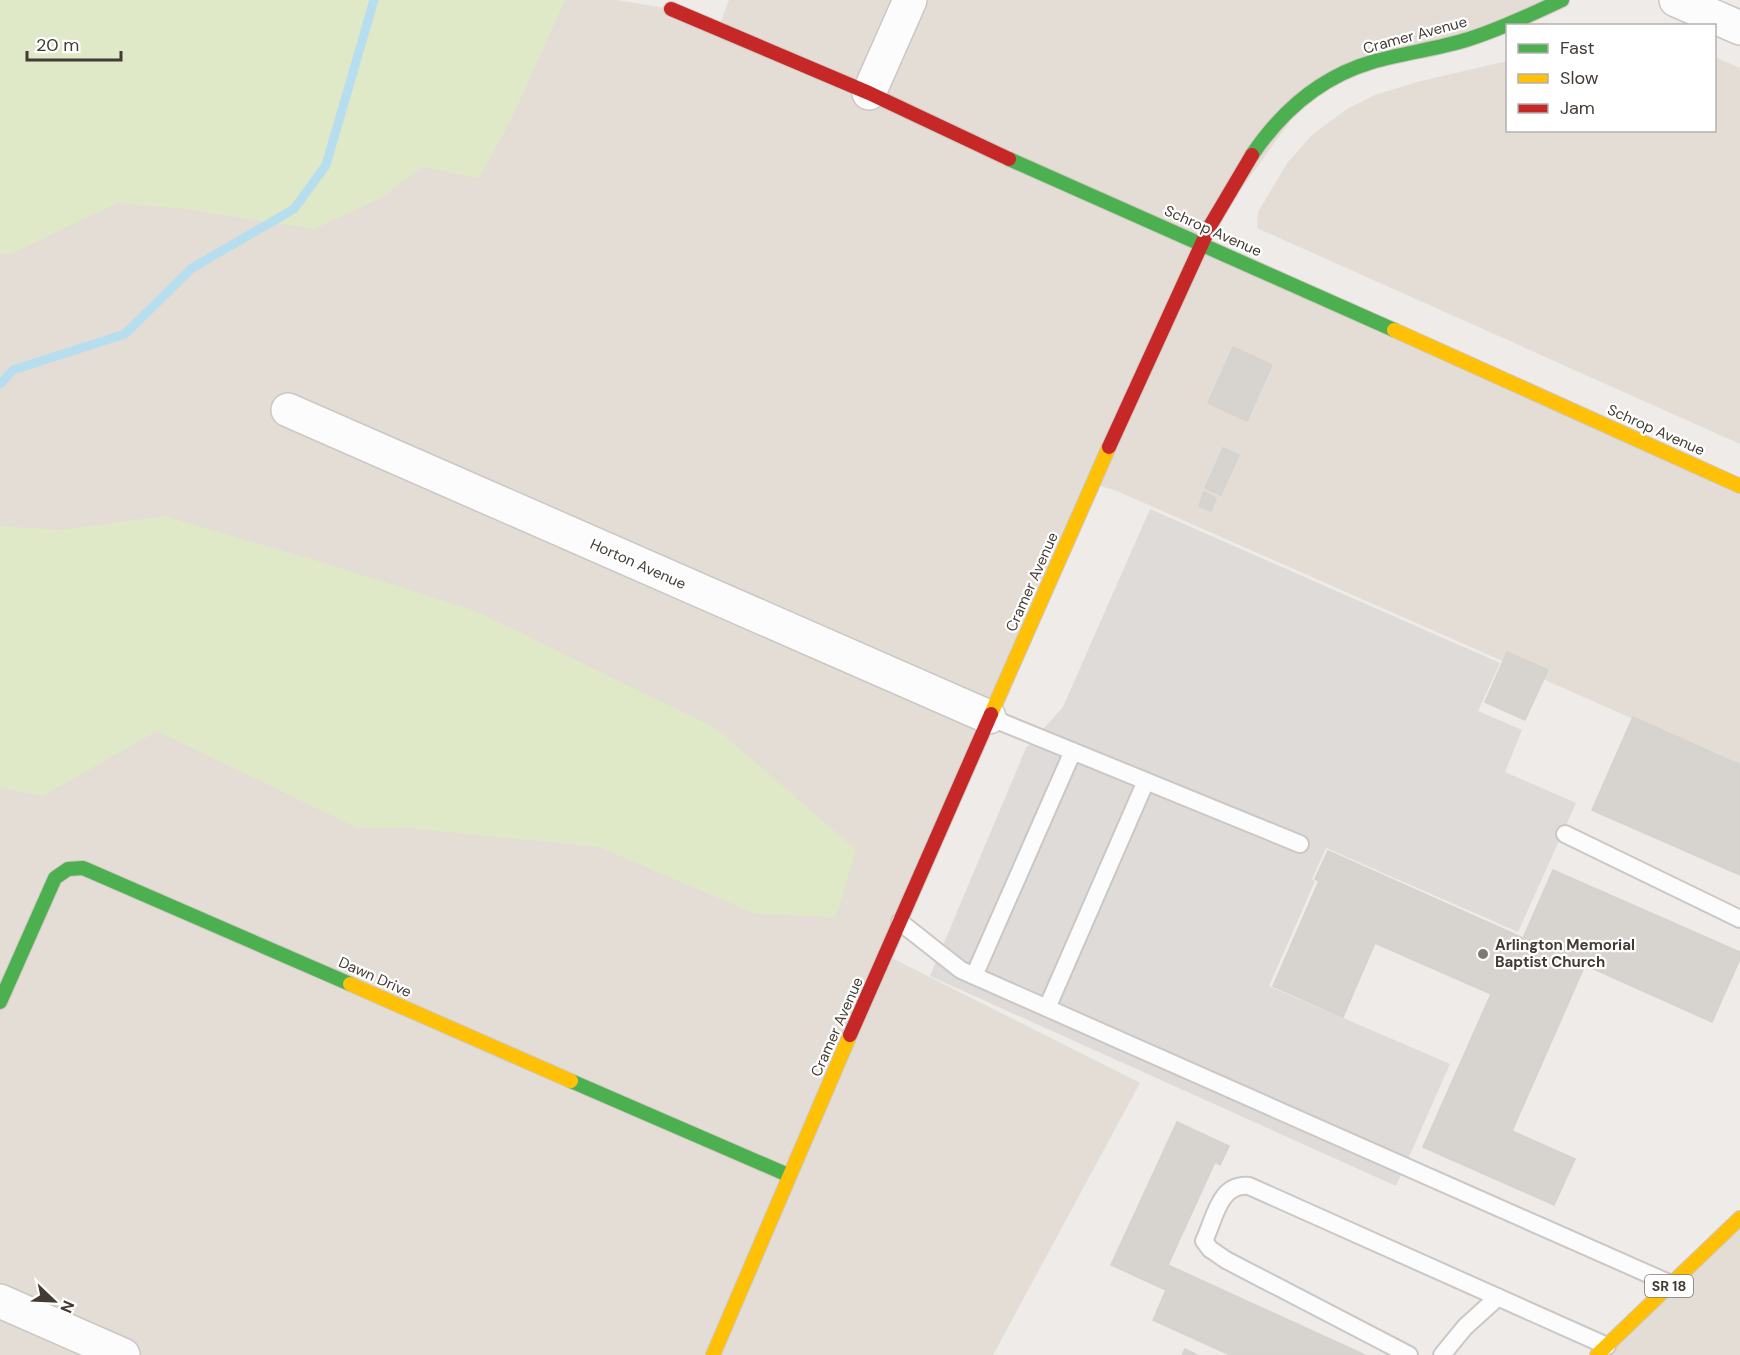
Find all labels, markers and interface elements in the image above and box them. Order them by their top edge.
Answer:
street label: Cramer Avenue [1361,12,1469,58]
scale bar [27,24,122,62]
legend [1506,24,1716,132]
text: 20 m [36,33,79,57]
text: Fast [1560,36,1595,60]
text: Slow [1560,66,1599,90]
text: Jam [1560,96,1595,120]
street label: Schrop Avenue [1161,201,1265,261]
street label: Schrop Avenue [1604,400,1708,460]
street label: Cramer Avenue [1001,529,1063,635]
street label: Horton Avenue [587,534,689,594]
place label: Arlington Memorial Baptist Church [1495,935,1635,972]
marker: Arlington Memorial Baptist Church [1476,947,1490,961]
street label: Dawn Drive [335,952,415,1002]
street label: Cramer Avenue [806,974,868,1080]
north arrow [24,1271,84,1331]
road number: SR 18 [1645,1275,1693,1297]
text: N [55,1297,79,1316]

